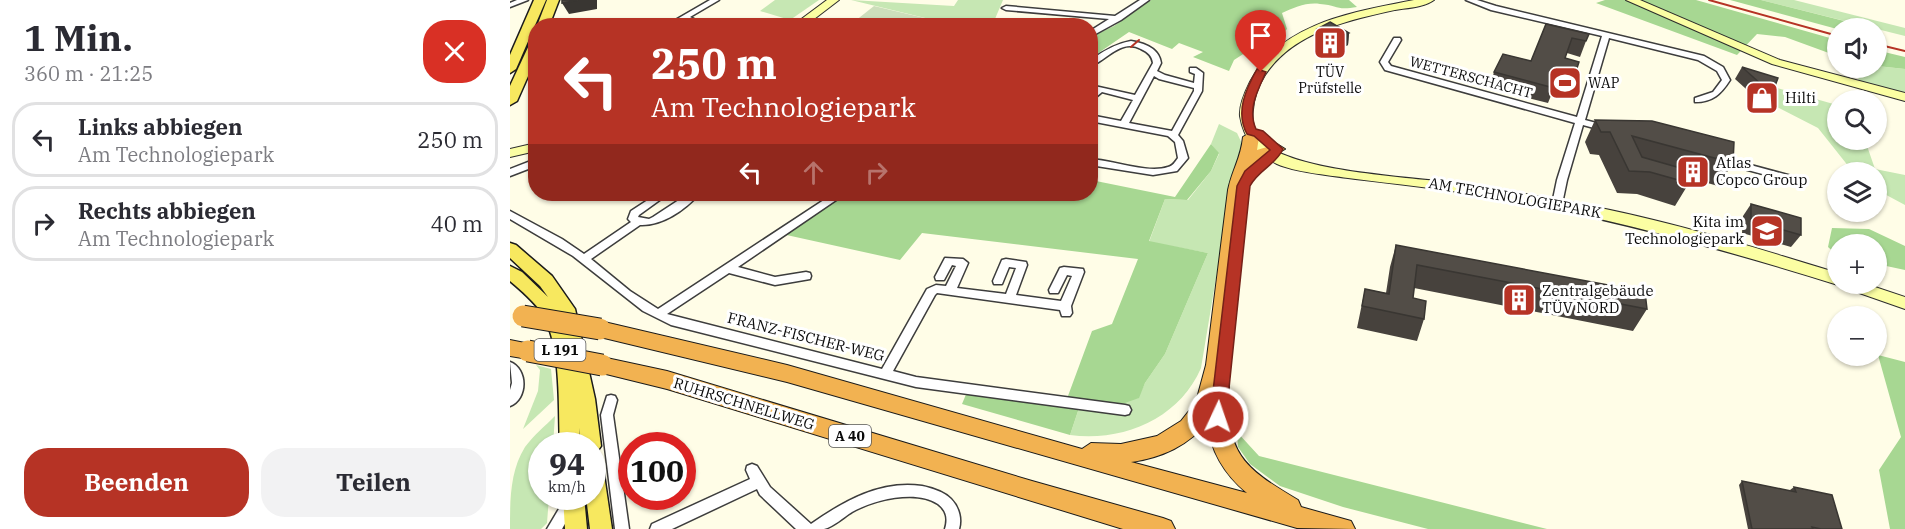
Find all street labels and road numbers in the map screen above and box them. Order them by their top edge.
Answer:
street label: WETTERSCHACHT [1408,52,1534,102]
street label: AM TECHNOLOGIEPARK [1427,173,1603,222]
street label: FRANZ-FISCHER-WEG [726,308,887,365]
road number: L 191 [535,339,586,361]
street label: RUHRSCHNELLWEG [671,373,817,434]
road number: A 40 [829,425,871,447]

